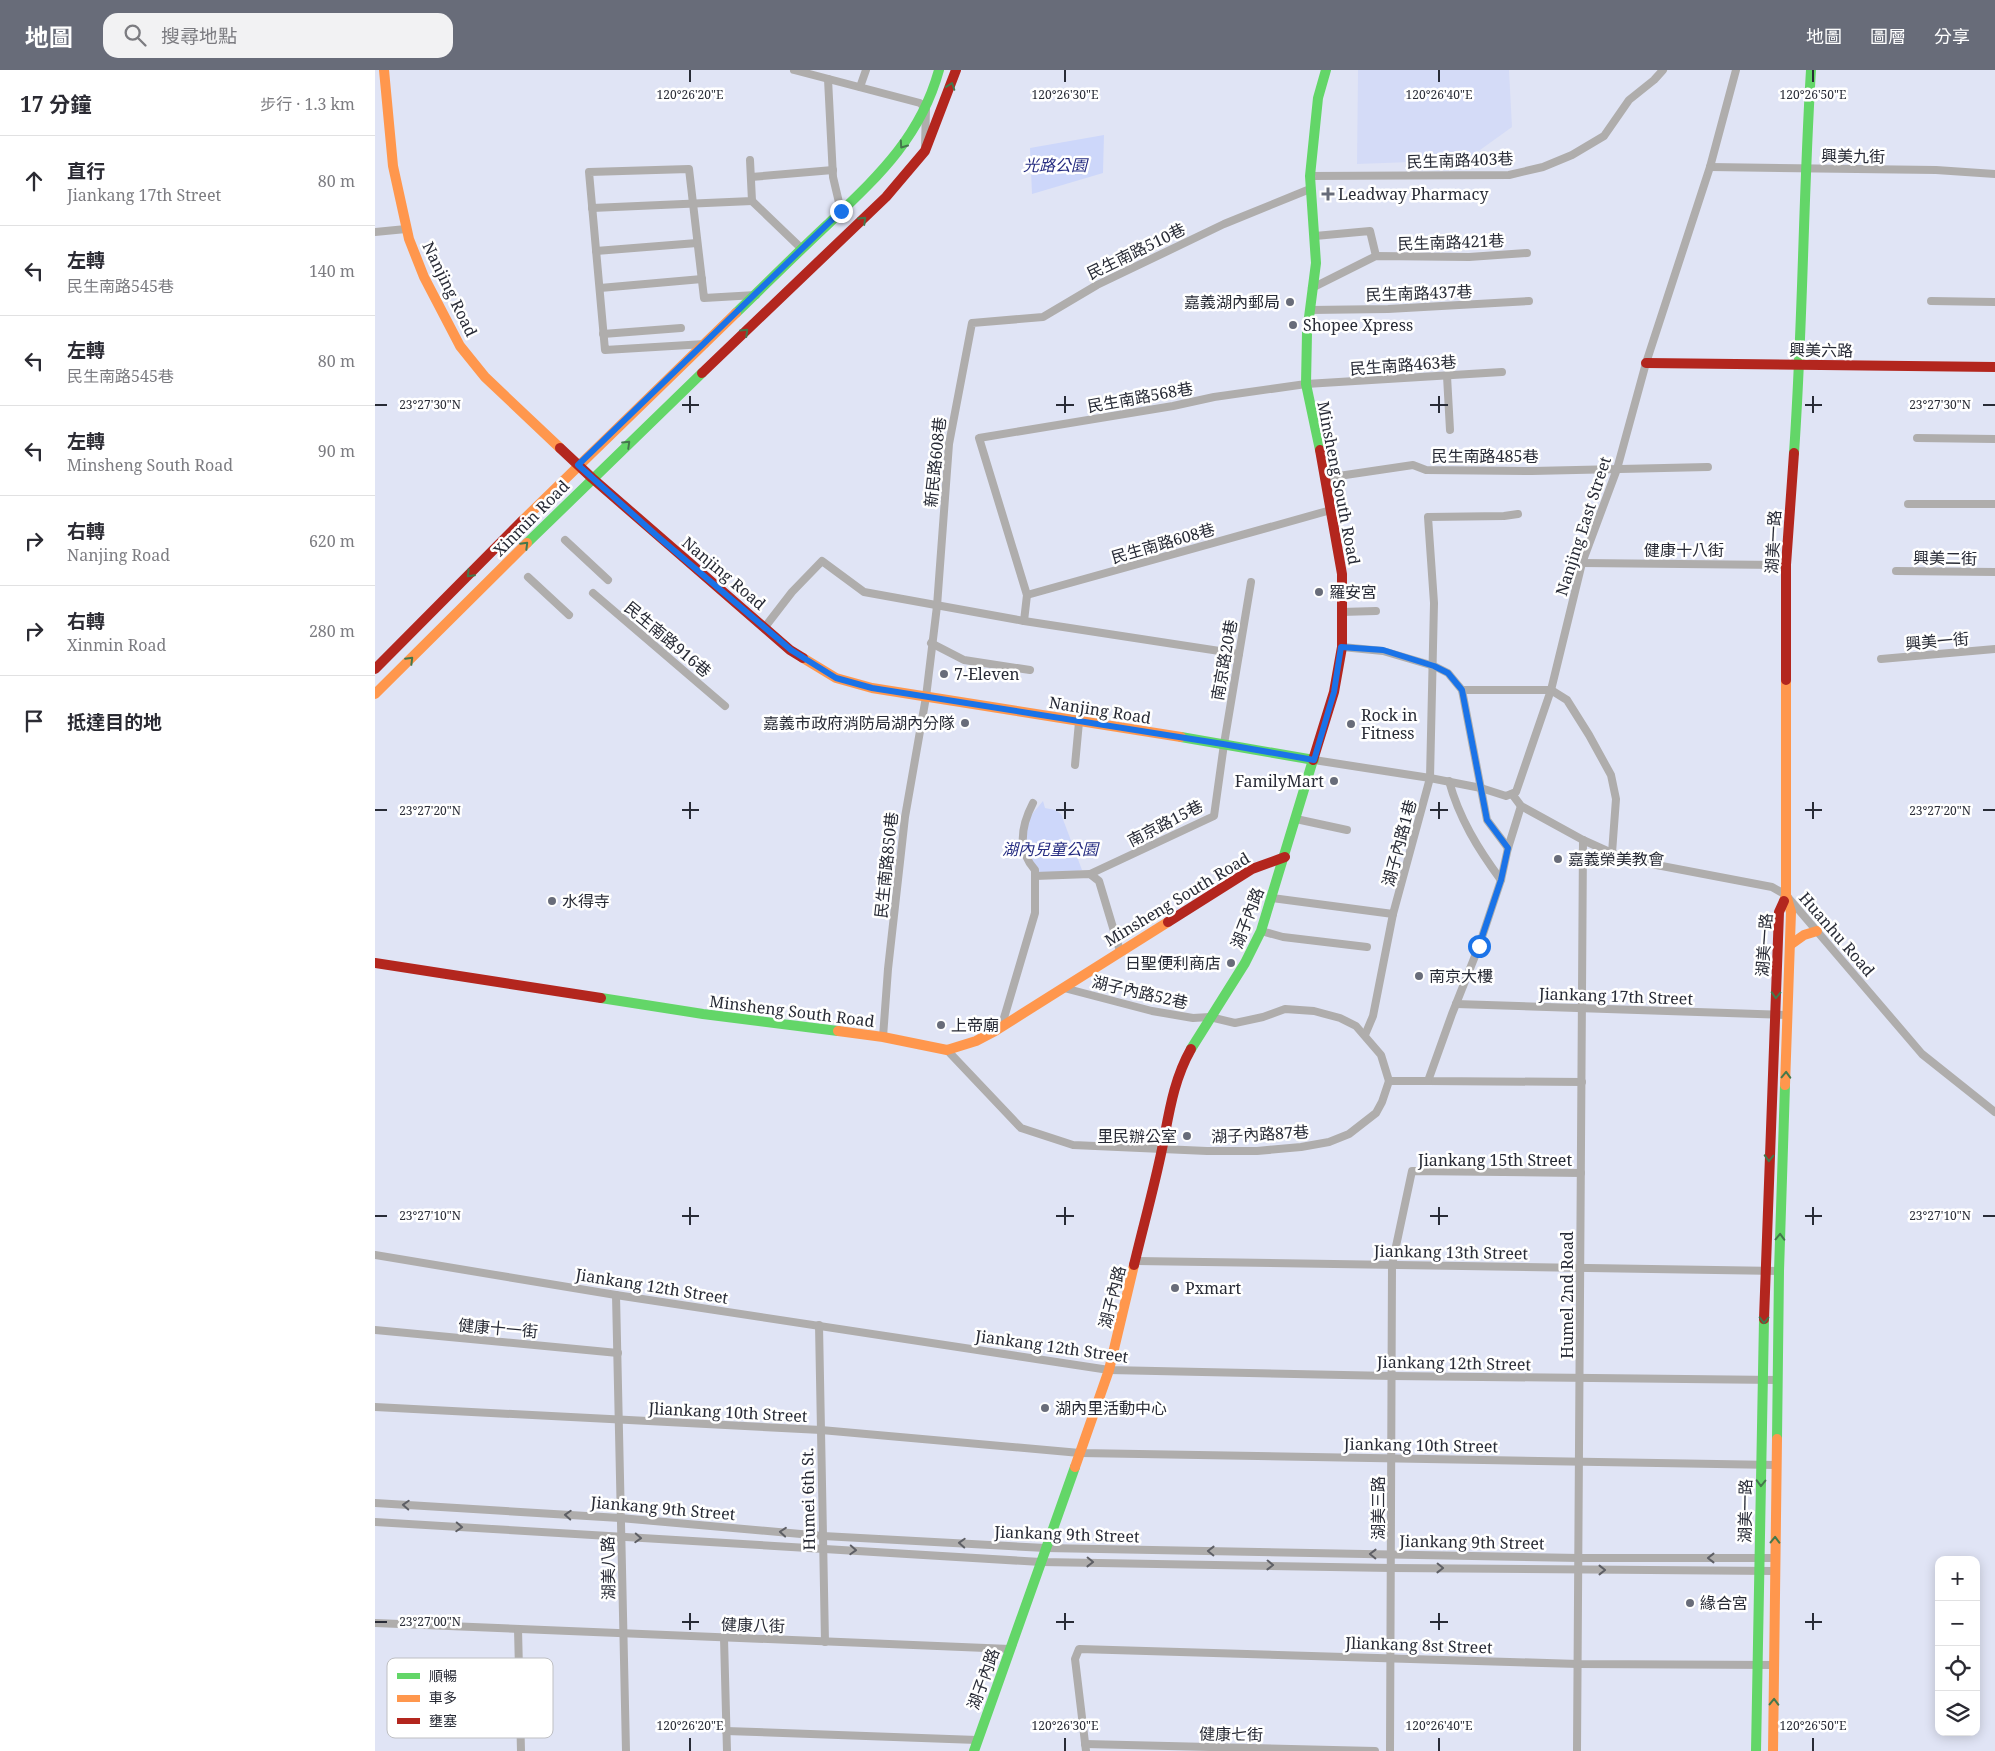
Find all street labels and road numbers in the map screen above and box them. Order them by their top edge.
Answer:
street label: 興美九街 [1821,144,1885,168]
street label: 民生南路403巷 [1406,147,1514,173]
street label: 民生南路510巷 [1083,218,1189,284]
street label: 民生南路421巷 [1397,229,1505,255]
street label: Nanjing Road [418,238,483,340]
street label: 民生南路437巷 [1365,280,1473,306]
street label: 興美六路 [1789,338,1853,362]
street label: 民生南路463巷 [1349,350,1457,380]
street label: 民生南路568巷 [1085,377,1195,417]
street label: Minsheng South Road [1312,399,1366,567]
street label: 新民路608巷 [919,416,951,508]
street label: 民生南路485巷 [1432,445,1538,467]
street label: Nanjing East Street [1550,453,1616,598]
street label: Xinmin Road [488,475,574,561]
street label: 湖美一路 [1760,509,1786,575]
street label: 民生南路608巷 [1109,518,1217,568]
street label: Nanjing Road [677,531,771,615]
street label: 健康十八街 [1644,539,1724,561]
street label: 興美二街 [1913,546,1977,570]
street label: 民生南路916巷 [620,596,716,682]
street label: 南京路20巷 [1206,618,1242,702]
street label: 興美一街 [1904,627,1970,655]
street label: Nanjing Road [1047,691,1153,729]
street label: 南京路15巷 [1124,795,1206,851]
street label: 湖子內路1巷 [1377,797,1421,889]
street label: 民生南路850巷 [869,811,903,919]
street label: Minsheng South Road [1100,847,1254,951]
street label: 湖子內路 [1225,884,1269,952]
street label: Huanhu Road [1794,887,1880,981]
street label: 湖美一路 [1751,912,1777,978]
street label: 湖子內路52巷 [1090,970,1190,1014]
street label: Jiankang 17th Street [1538,982,1694,1010]
street label: Minsheng South Road [708,990,876,1032]
street label: 湖子內路87巷 [1211,1120,1309,1148]
street label: Jiankang 15th Street [1417,1149,1572,1171]
street label: Humel 2nd Road [1556,1231,1578,1359]
street label: Jiankang 13th Street [1373,1240,1529,1264]
street label: Jiankang 12th Street [573,1263,730,1309]
street label: 湖子內路 [1094,1263,1130,1331]
street label: 健康十一街 [457,1314,539,1342]
street label: Jiankang 12th Street [973,1324,1130,1368]
street label: Jiankang 12th Street [1376,1351,1532,1375]
street label: Jliankang 10th Street [647,1397,808,1427]
street label: Jiankang 10th Street [1343,1433,1499,1457]
street label: Humei 6th St. [796,1447,820,1551]
street label: 湖美三路 [1367,1476,1389,1540]
street label: 湖美一路 [1733,1479,1757,1543]
street label: Jiankang 9th Street [589,1491,737,1525]
street label: Jiankang 9th Street [993,1520,1140,1548]
street label: Jiankang 9th Street [1398,1530,1545,1554]
street label: 湖美八路 [596,1536,620,1600]
street label: 健康八街 [721,1613,785,1637]
street label: Jliankang 8st Street [1344,1631,1493,1659]
street label: 湖子內路 [962,1645,1004,1713]
street label: 健康七街 [1199,1722,1263,1746]

